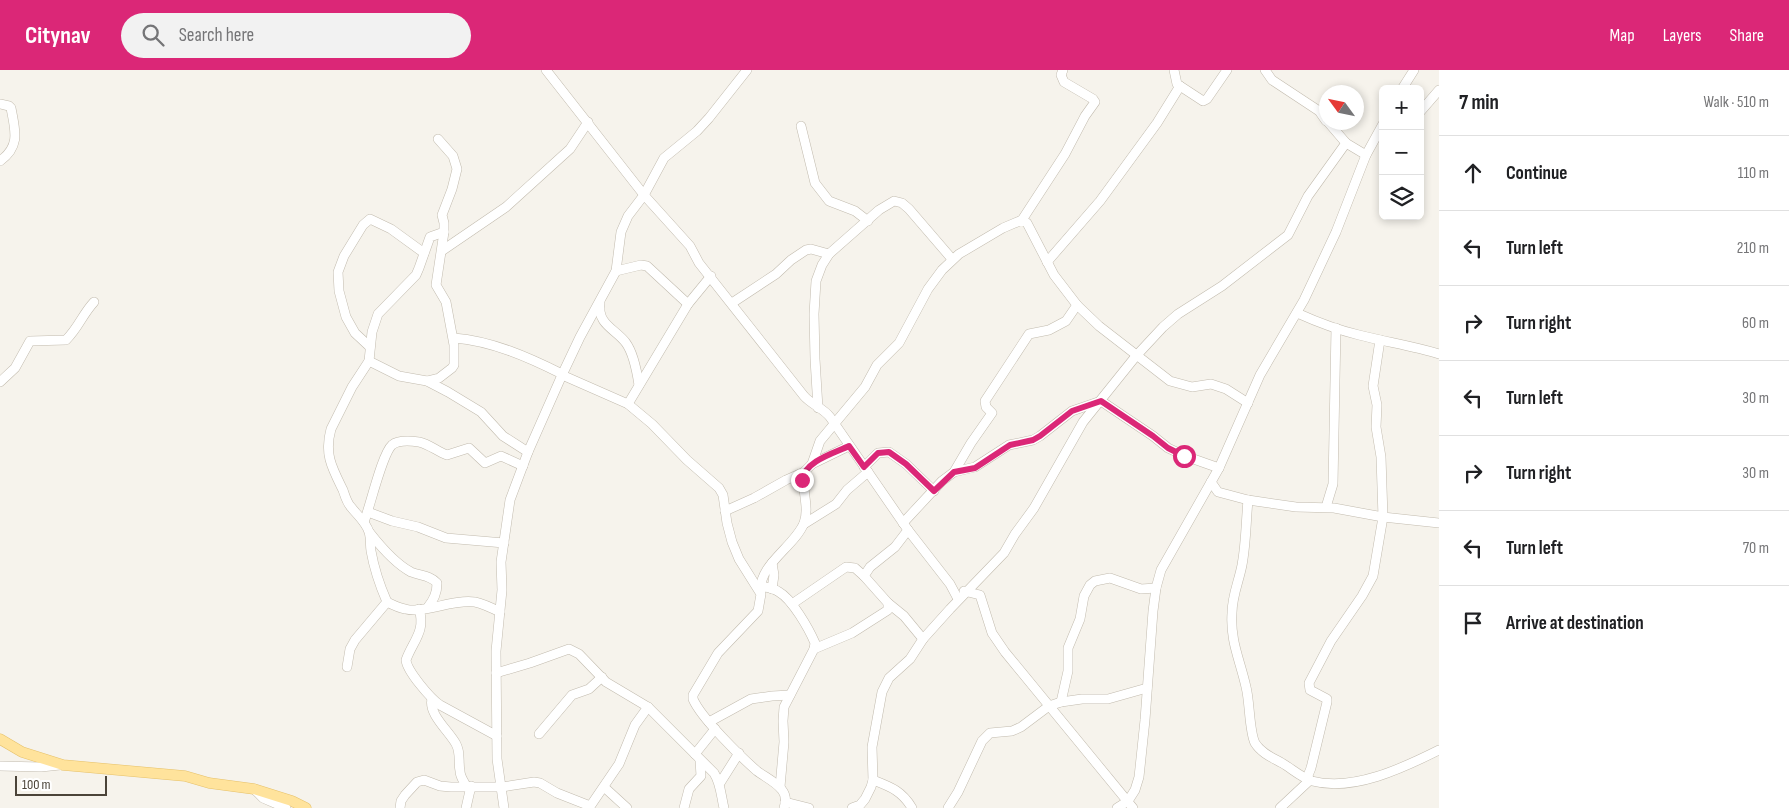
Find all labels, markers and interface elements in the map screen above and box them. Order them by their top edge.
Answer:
search box [121,13,471,58]
text: Citynav [25,21,91,50]
icon: search [139,21,167,49]
text: Search here [179,24,254,47]
text: Map [1610,25,1635,46]
text: Layers [1663,25,1702,46]
text: Share [1730,25,1764,46]
north arrow [1319,85,1364,130]
map controls [1379,85,1424,220]
button: + [1379,85,1424,130]
text: 7 min [1459,90,1499,115]
text: Walk · 510 m [1704,93,1769,112]
button: − [1379,130,1424,175]
icon: ahead [1459,159,1487,187]
text: Continue [1506,162,1567,185]
text: 110 m [1738,164,1769,183]
button: layers [1379,175,1424,220]
icon: left [1459,234,1487,262]
text: Turn left [1506,237,1563,260]
text: 210 m [1737,239,1769,258]
icon: right [1459,309,1487,337]
text: Turn right [1506,312,1571,335]
text: 60 m [1742,314,1769,333]
icon: left [1459,384,1487,412]
text: Turn left [1506,387,1563,410]
text: 30 m [1742,389,1769,408]
route start [1173,445,1196,468]
icon: right [1459,459,1487,487]
text: Turn right [1506,462,1571,485]
text: 30 m [1742,464,1769,483]
route end [791,469,814,492]
icon: left [1459,534,1487,562]
text: Turn left [1506,537,1563,560]
text: 70 m [1743,539,1769,558]
icon: arrive [1459,609,1487,637]
text: Arrive at destination [1506,612,1644,635]
scale bar [15,773,108,796]
text: 100 m [22,776,51,793]

